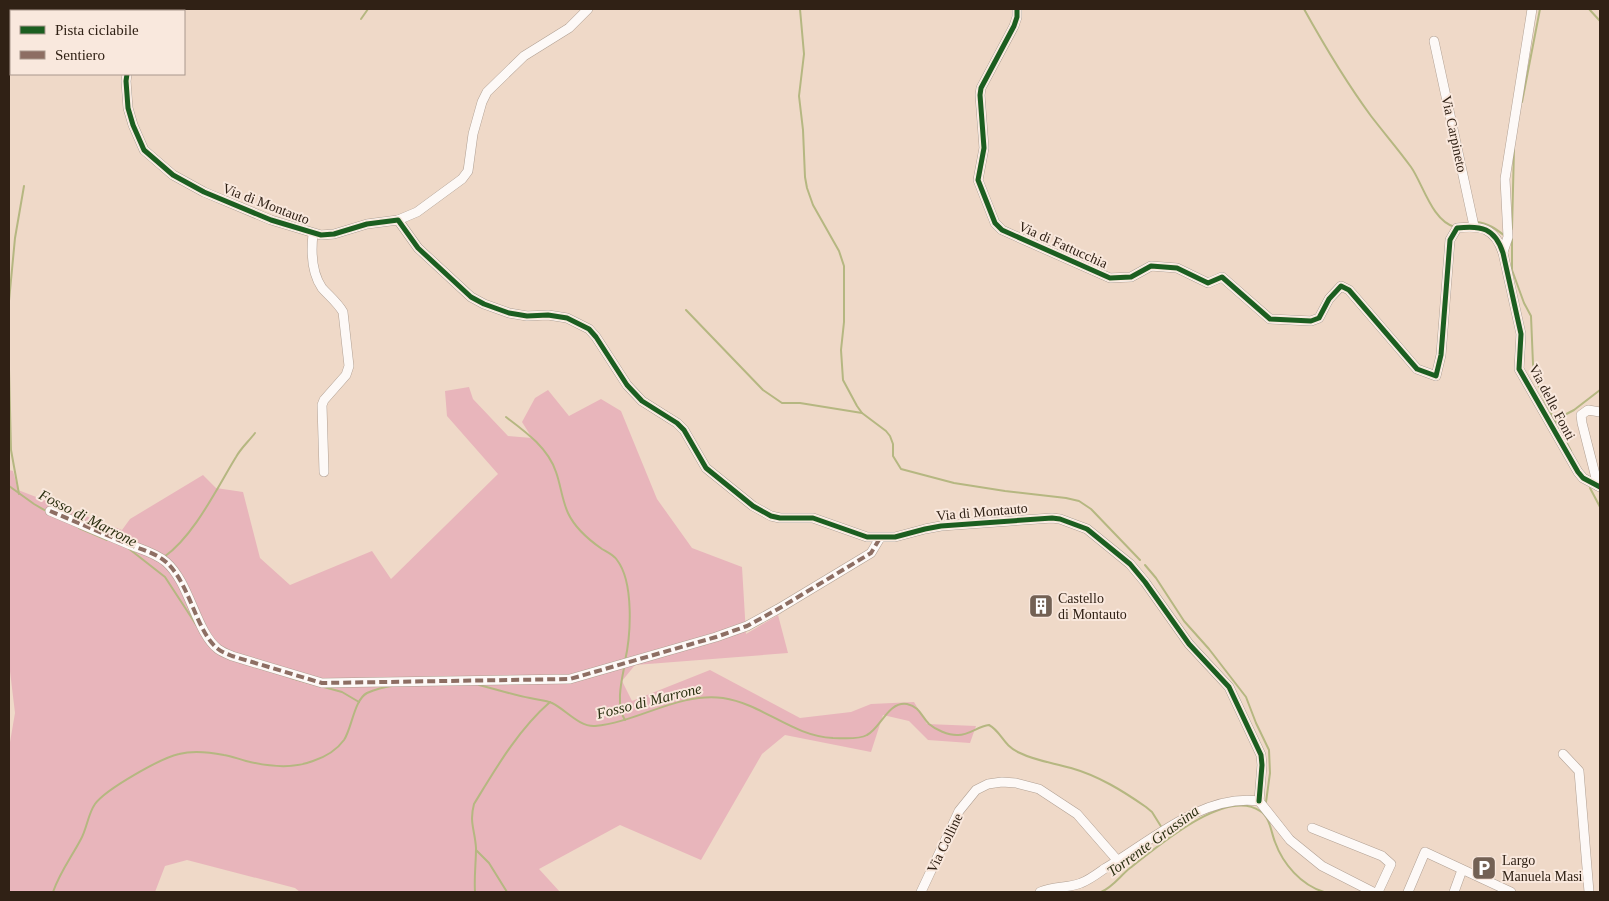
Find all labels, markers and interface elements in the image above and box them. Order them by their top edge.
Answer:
legend [10,10,185,75]
text: Pista ciclabile [55,22,139,38]
text: Sentiero [55,47,105,63]
street label: Via Carpineto [1439,94,1469,174]
street label: Via di Montauto [220,181,312,227]
street label: Via di Fattucchia [1016,219,1110,272]
street label: Via delle Fonti [1526,362,1578,442]
water label: Fosso di Marrone [35,486,140,550]
street label: Via di Montauto [936,501,1028,523]
place label: Castello di Montauto [1058,591,1127,622]
building icon: Castello di Montauto [1028,593,1054,619]
water label: Fosso di Marrone [594,680,704,722]
water label: Torrente Grassina [1104,802,1202,880]
street label: Via Colline [924,811,966,875]
place label: Largo Manuela Masi [1502,853,1583,884]
parking icon: Largo Manuela Masi [1471,855,1497,881]

